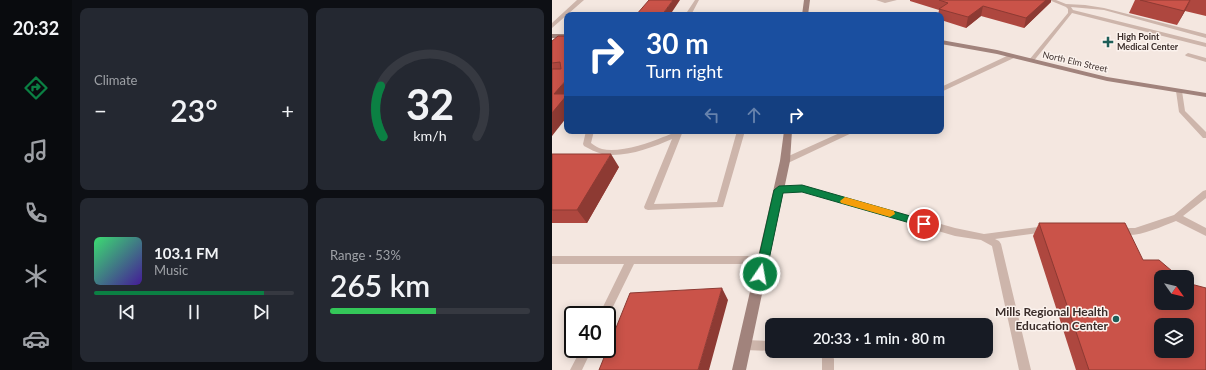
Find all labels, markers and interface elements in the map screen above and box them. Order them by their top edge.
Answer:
text: 20:32 [13,17,59,39]
text: 30 m [646,26,709,60]
icon: right [580,28,632,80]
place label: High Point Medical Center [1117,31,1179,52]
marker: High Point Medical Center [1102,36,1114,48]
street label: North Elm Street [1042,49,1109,75]
text: Turn right [646,60,723,82]
text: Climate [94,72,137,88]
icon: directions [22,74,50,102]
text: 32 [406,79,454,129]
text: 23° [170,92,218,128]
text: − [94,97,107,124]
text: + [281,97,294,124]
icon: left [701,104,723,126]
icon: ahead [743,104,765,126]
icon: right [785,104,807,126]
text: km/h [413,127,447,144]
icon: music [22,137,50,165]
icon: phone [22,199,50,227]
pin [907,207,941,241]
icon: arrive [913,213,935,235]
text: 103.1 FM [154,244,219,262]
text: Range · 53% [330,247,401,263]
position arrow [739,253,781,295]
icon: climate [22,262,50,290]
text: Music [154,262,188,278]
text: 265 km [330,267,430,303]
north arrow [1154,270,1194,310]
map controls [1154,270,1194,358]
icon: previous [116,301,138,323]
icon: pause [183,301,205,323]
icon: next [250,301,272,323]
place label: Mills Regional Health Education Center [995,304,1109,333]
speed limit sign: 40 [564,306,616,358]
marker: Mills Regional Health Education Center [1111,314,1121,324]
button: layers [1154,318,1194,358]
icon: car [22,325,50,353]
text: 20:33 · 1 min · 80 m [813,329,945,347]

